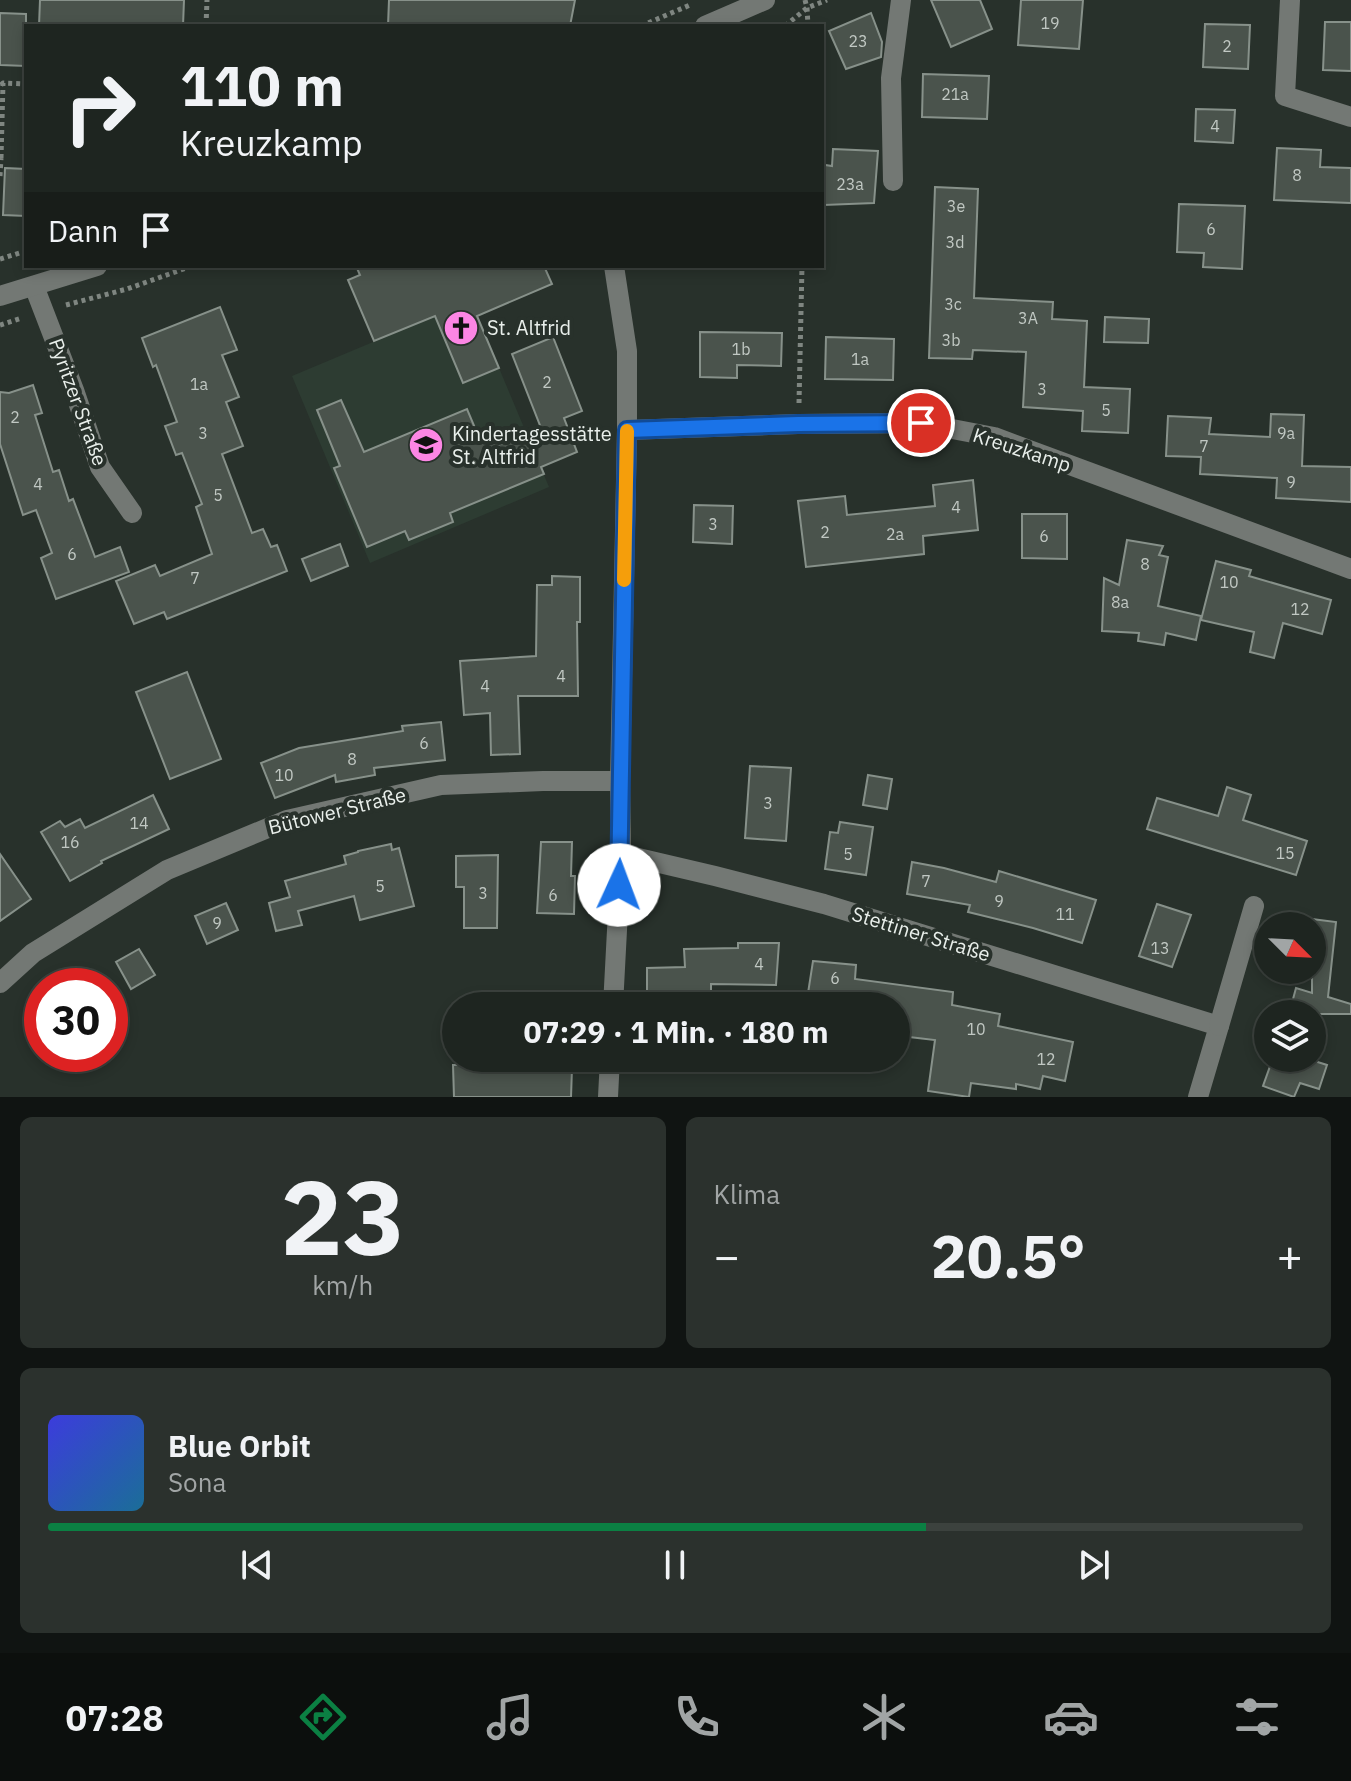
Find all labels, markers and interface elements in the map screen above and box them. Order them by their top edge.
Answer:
house number: 19 [1040,13,1060,33]
house number: 23 [848,31,868,51]
house number: 2 [1222,36,1232,56]
text: 110 m [180,49,344,121]
icon: right [48,56,152,160]
house number: 21a [941,84,969,104]
house number: 4 [1210,116,1220,136]
text: Kreuzkamp [180,119,363,166]
house number: 8 [1292,165,1302,185]
house number: 23a [836,174,864,194]
house number: 3e [947,196,965,216]
icon: arrive [134,208,178,252]
text: Dann [48,211,118,250]
house number: 6 [1206,219,1216,239]
house number: 3d [946,232,964,252]
house number: 3c [944,294,962,314]
house number: 3A [1018,308,1038,328]
church icon: St. Altfrid [442,309,480,347]
place label: St. Altfrid [487,314,571,341]
house number: 3b [942,330,960,350]
street label: Pyritzer Straße [43,334,114,469]
house number: 1b [732,339,750,359]
house number: 1a [851,349,870,369]
house number: 2 [542,372,552,392]
house number: 1a [190,374,209,394]
house number: 3 [1037,379,1047,399]
pin [887,389,955,457]
house number: 5 [1101,400,1111,420]
icon: arrive [899,401,943,445]
house number: 2 [10,407,20,427]
place label: Kindertagesstätte St. Altfrid [452,420,612,470]
street label: Kreuzkamp [970,421,1075,478]
house number: 3 [198,423,208,443]
house number: 9a [1277,423,1296,443]
school or university icon: Kindertagesstätte St. Altfrid [407,426,445,464]
house number: 7 [1199,436,1209,456]
house number: 9 [1286,472,1296,492]
house number: 4 [33,474,43,494]
house number: 5 [213,485,223,505]
house number: 4 [951,497,961,517]
house number: 3 [708,514,718,534]
house number: 2 [820,522,830,542]
house number: 2a [886,524,905,544]
house number: 6 [1039,526,1049,546]
house number: 6 [67,544,77,564]
house number: 8 [1140,554,1150,574]
house number: 7 [190,568,200,588]
house number: 10 [1219,572,1239,592]
house number: 8a [1111,592,1130,612]
house number: 12 [1290,599,1310,619]
house number: 4 [556,666,566,686]
house number: 4 [480,676,490,696]
house number: 6 [419,733,429,753]
house number: 8 [347,749,357,769]
house number: 10 [274,765,294,785]
street label: Bütower Straße [265,780,409,841]
house number: 3 [763,793,773,813]
house number: 14 [129,813,149,833]
house number: 16 [60,832,80,852]
position arrow [577,843,661,927]
house number: 15 [1275,843,1295,863]
house number: 5 [843,844,853,864]
house number: 7 [921,871,931,891]
house number: 5 [375,876,385,896]
house number: 3 [478,883,488,903]
house number: 6 [548,885,558,905]
house number: 9 [994,891,1004,911]
street label: Stettiner Straße [849,900,994,967]
house number: 11 [1055,904,1075,924]
north arrow [1254,912,1326,984]
map controls [1254,912,1326,1072]
house number: 9 [212,913,222,933]
house number: 13 [1150,938,1170,958]
house number: 4 [754,954,764,974]
speed limit sign: 30 [24,968,128,1072]
house number: 6 [830,968,840,988]
button: layers [1254,1000,1326,1072]
text: 07:29 · 1 Min. · 180 m [523,1012,829,1051]
house number: 10 [966,1019,986,1039]
house number: 12 [1036,1049,1056,1069]
text: 23 [280,1148,405,1284]
text: Klima [714,1177,780,1211]
text: 20.5° [931,1216,1086,1295]
text: − [714,1227,740,1284]
text: + [1277,1227,1303,1284]
text: km/h [312,1268,373,1302]
text: Blue Orbit [168,1426,311,1465]
text: Sona [168,1465,226,1499]
icon: previous [235,1543,279,1587]
icon: pause [653,1543,697,1587]
icon: next [1072,1543,1116,1587]
icon: directions [295,1689,351,1745]
icon: music [482,1689,538,1745]
icon: phone [669,1689,725,1745]
icon: climate [856,1689,912,1745]
icon: car [1043,1689,1099,1745]
icon: filters [1229,1689,1285,1745]
text: 07:28 [65,1694,164,1741]

